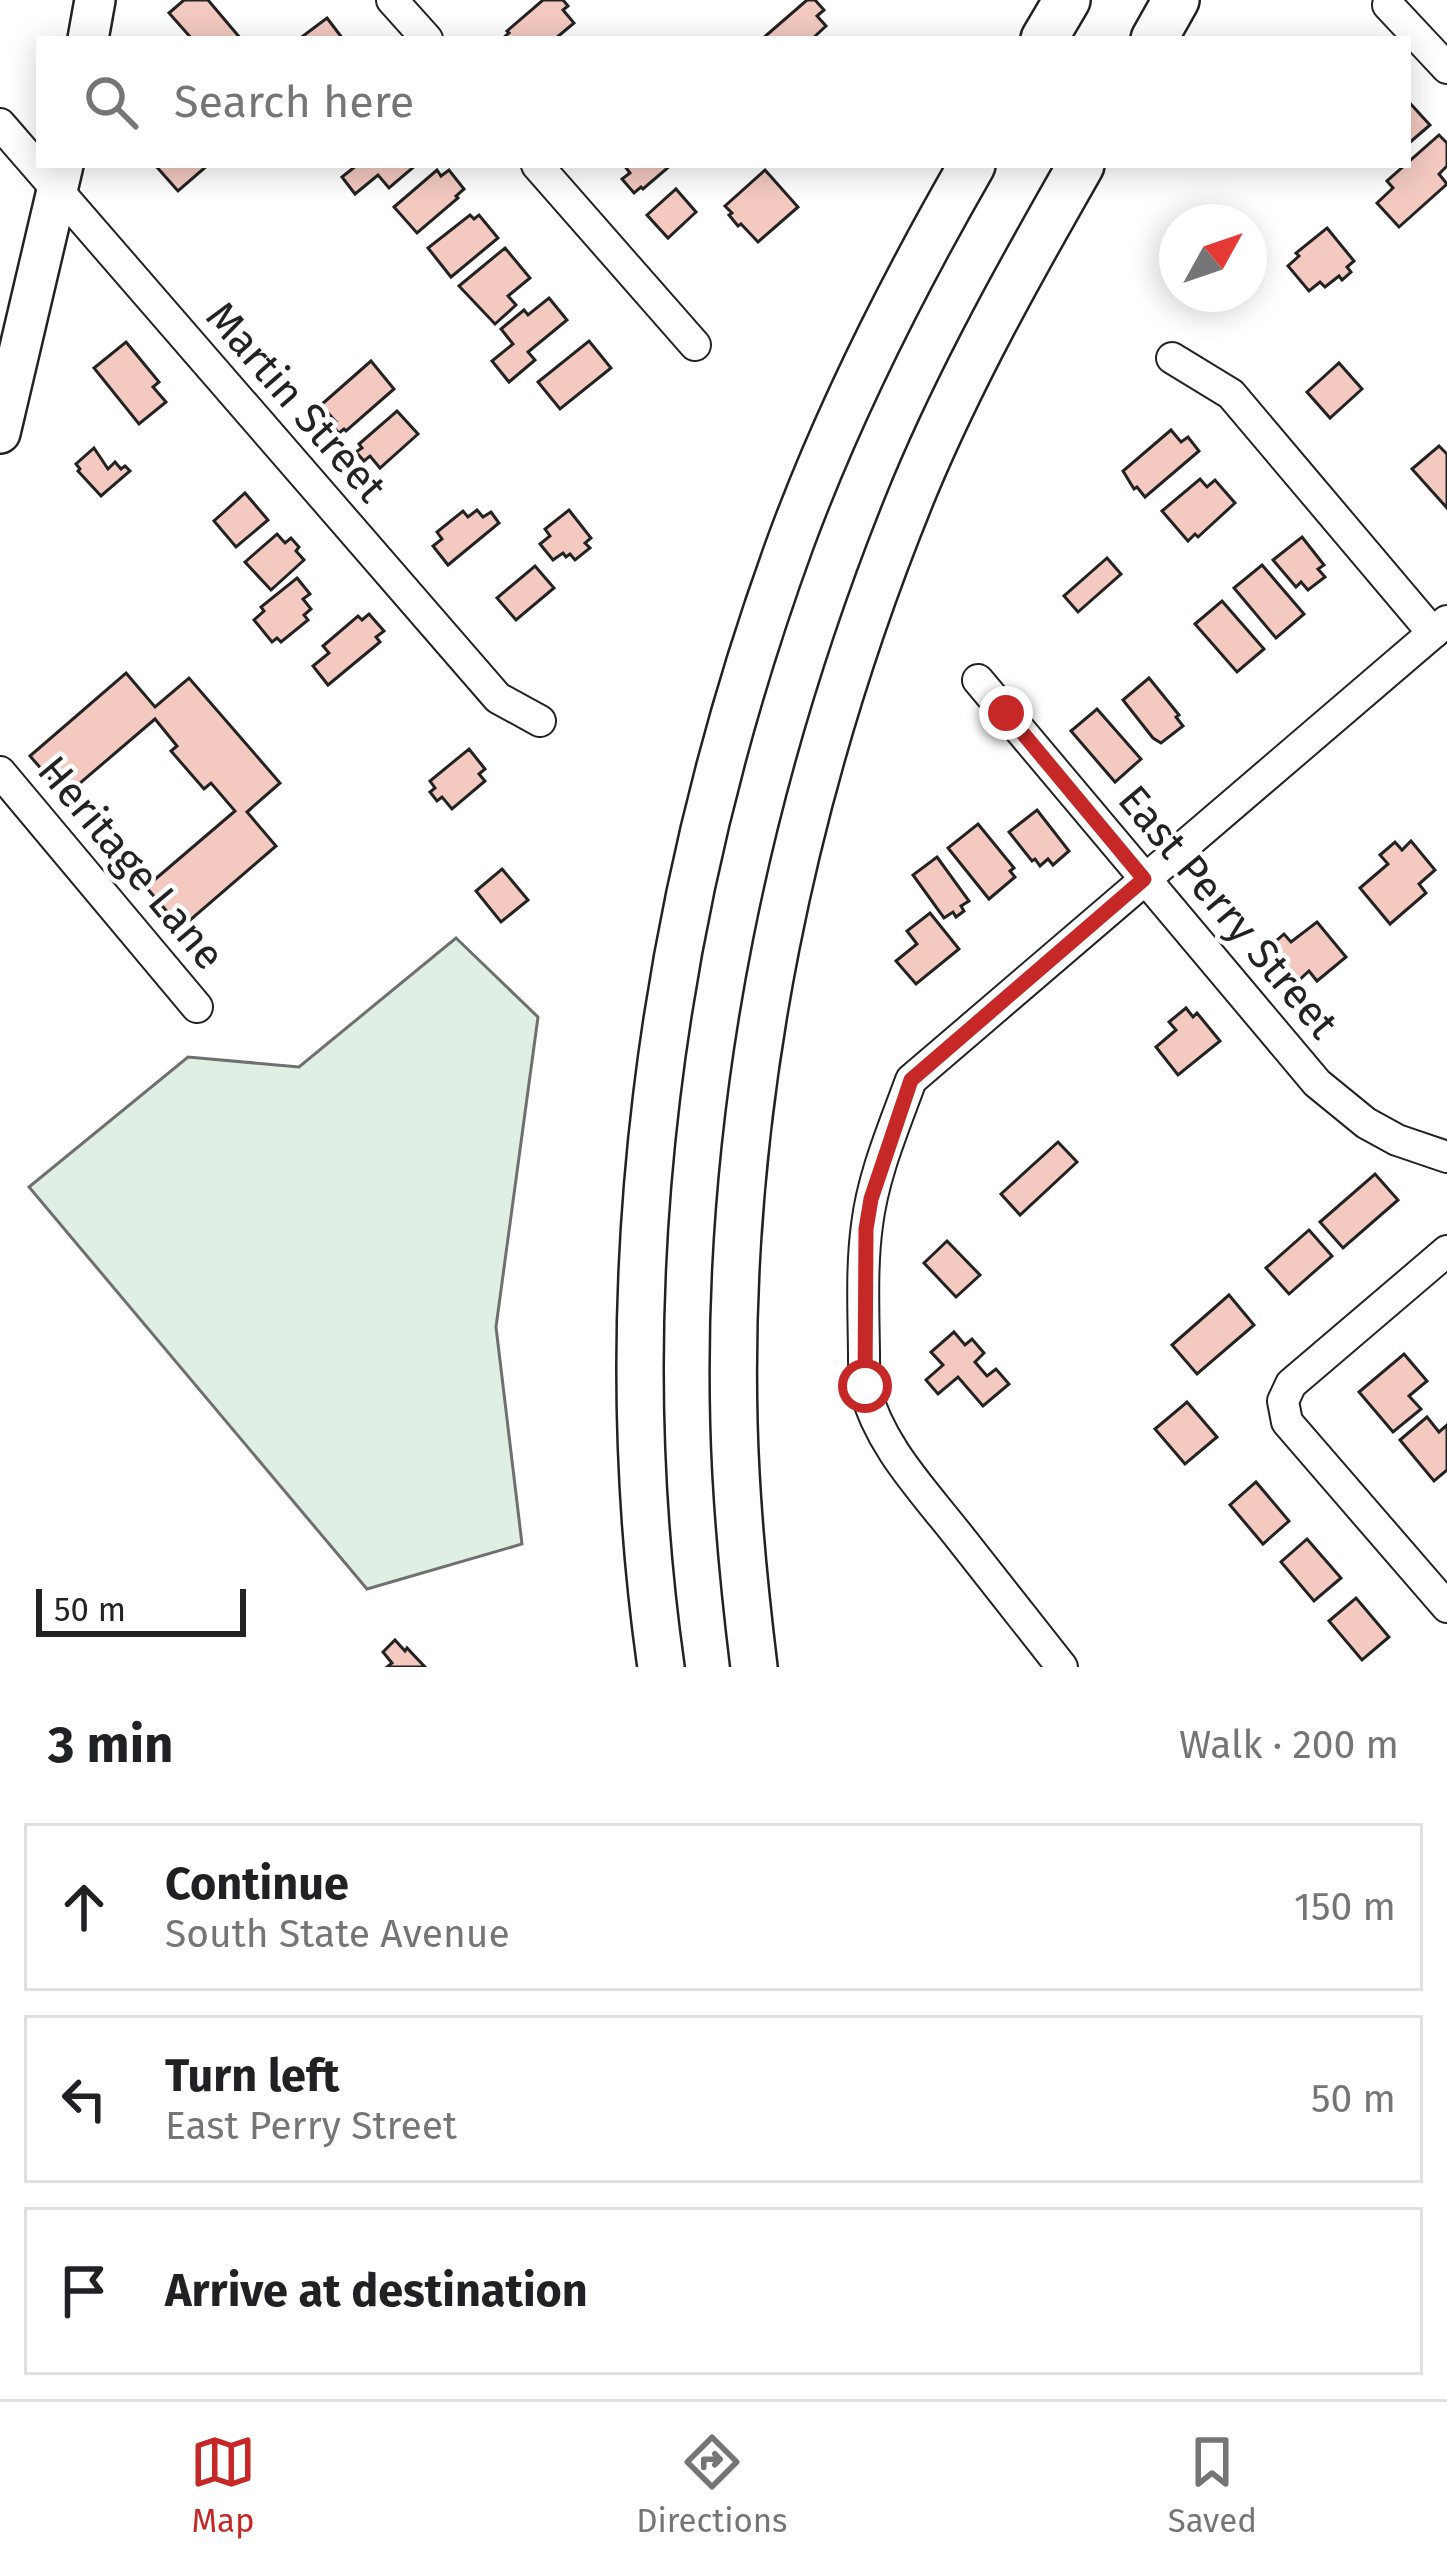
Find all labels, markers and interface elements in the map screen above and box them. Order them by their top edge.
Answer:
search box [36,36,1411,168]
icon: search [78,69,144,135]
text: Search here [174,75,414,129]
north arrow [1159,204,1267,312]
street label: Martin Street [196,292,397,513]
route end [979,686,1033,740]
street label: Heritage Lane [27,746,235,980]
street label: East Perry Street [1108,775,1349,1049]
route start [838,1359,892,1413]
scale bar [36,1583,246,1636]
text: 50 m [54,1590,126,1630]
text: 3 min [48,1714,174,1776]
text: Walk · 200 m [1179,1722,1399,1768]
text: Continue [165,1857,349,1911]
icon: ahead [51,1874,117,1940]
text: 150 m [1294,1884,1396,1930]
text: South State Avenue [165,1911,510,1957]
text: Turn left [165,2049,339,2103]
icon: left [51,2066,117,2132]
text: 50 m [1311,2076,1396,2122]
text: East Perry Street [165,2103,457,2149]
icon: arrive [51,2258,117,2324]
text: Arrive at destination [165,2264,588,2318]
tab: Map [190,2429,256,2541]
tab: Directions [636,2429,788,2541]
tab: Saved [1168,2429,1257,2541]

